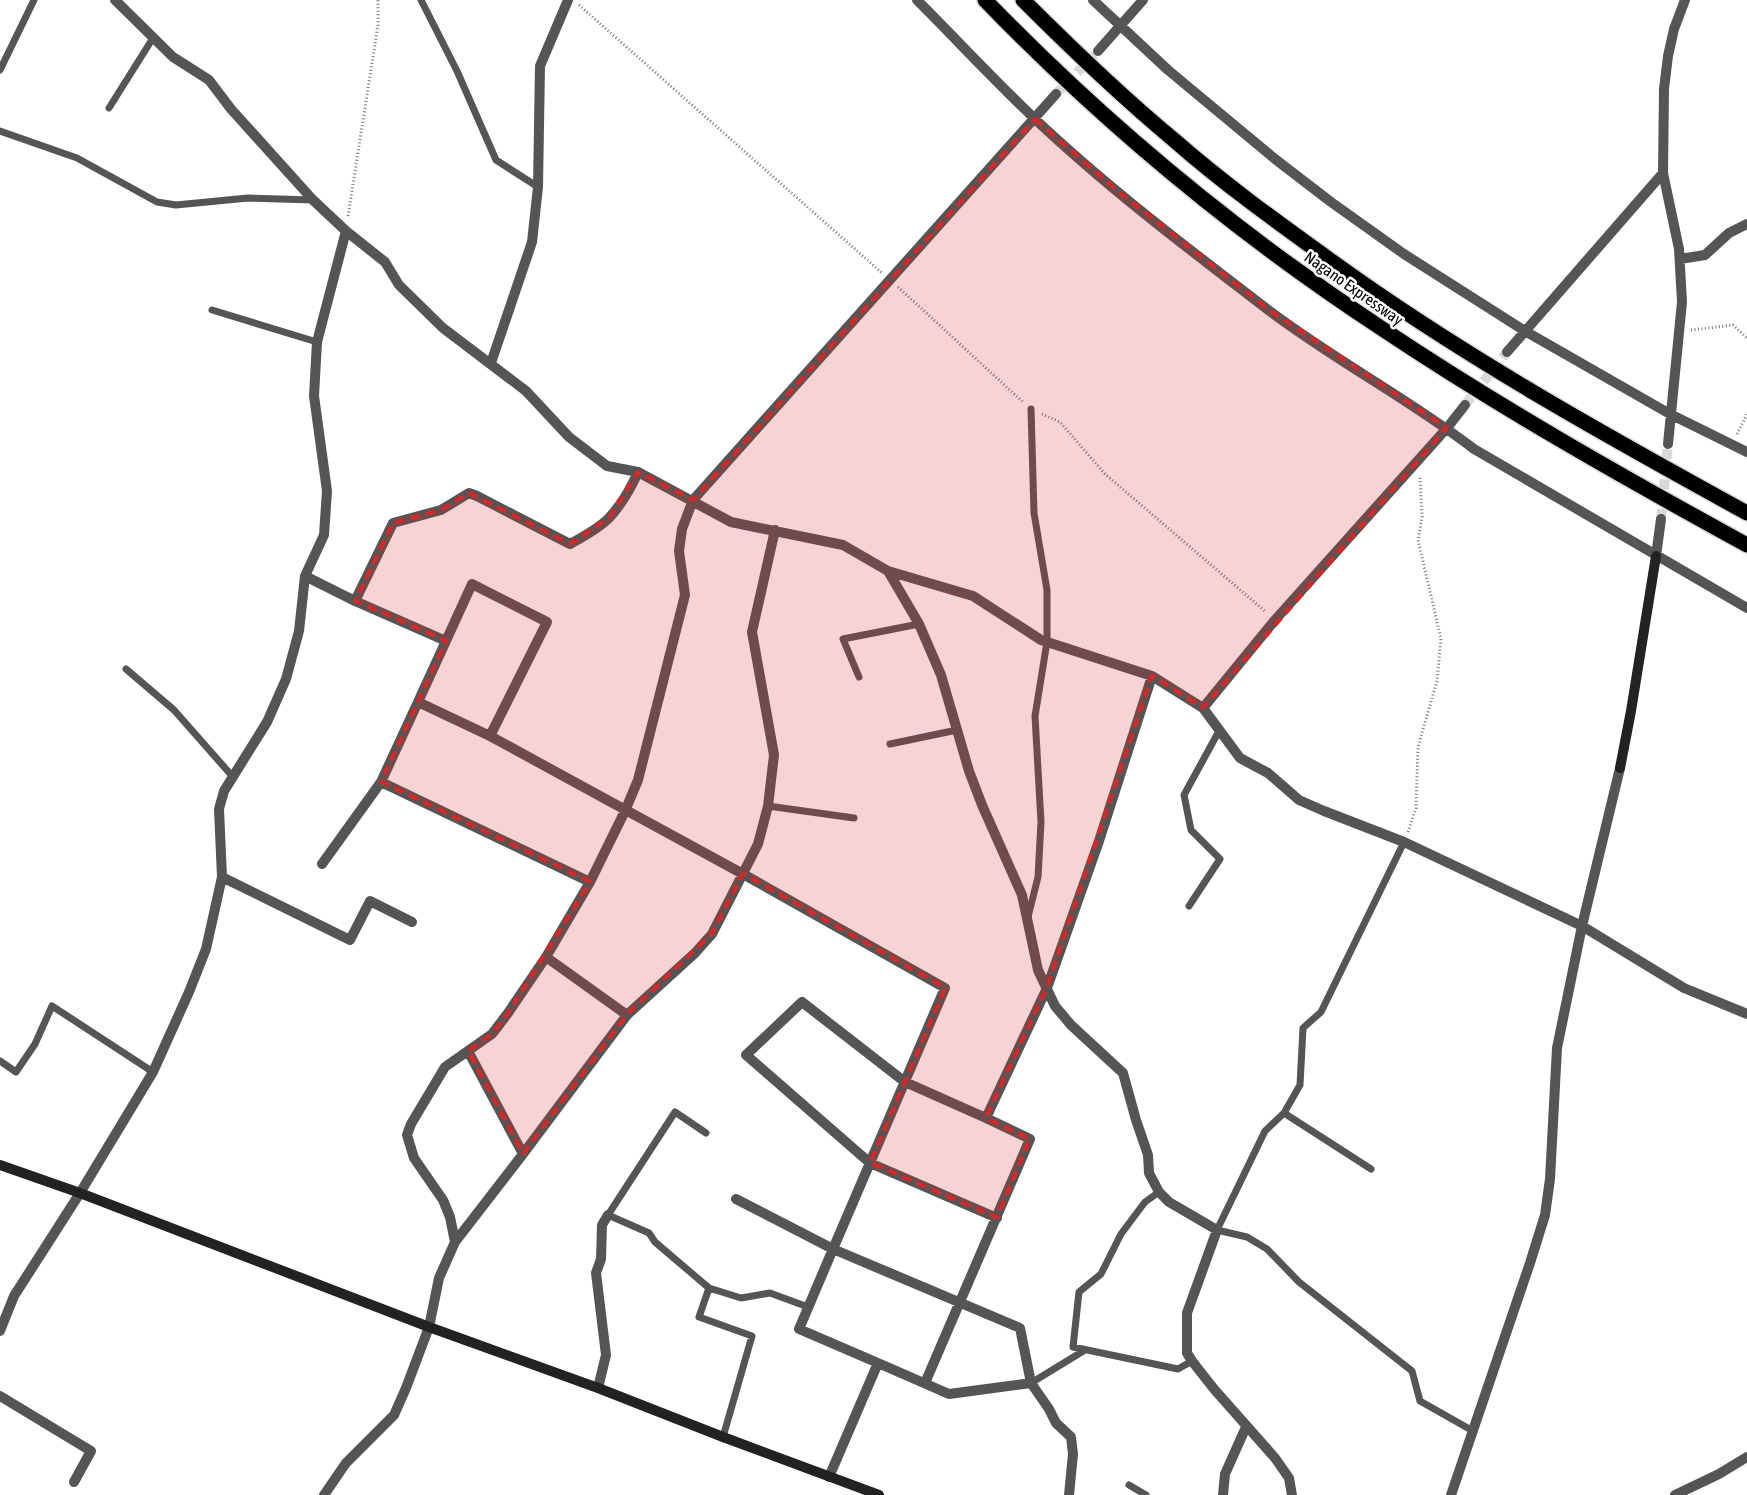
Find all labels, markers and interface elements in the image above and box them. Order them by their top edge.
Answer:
street label: Nagano Expressway [1301,247,1407,330]

